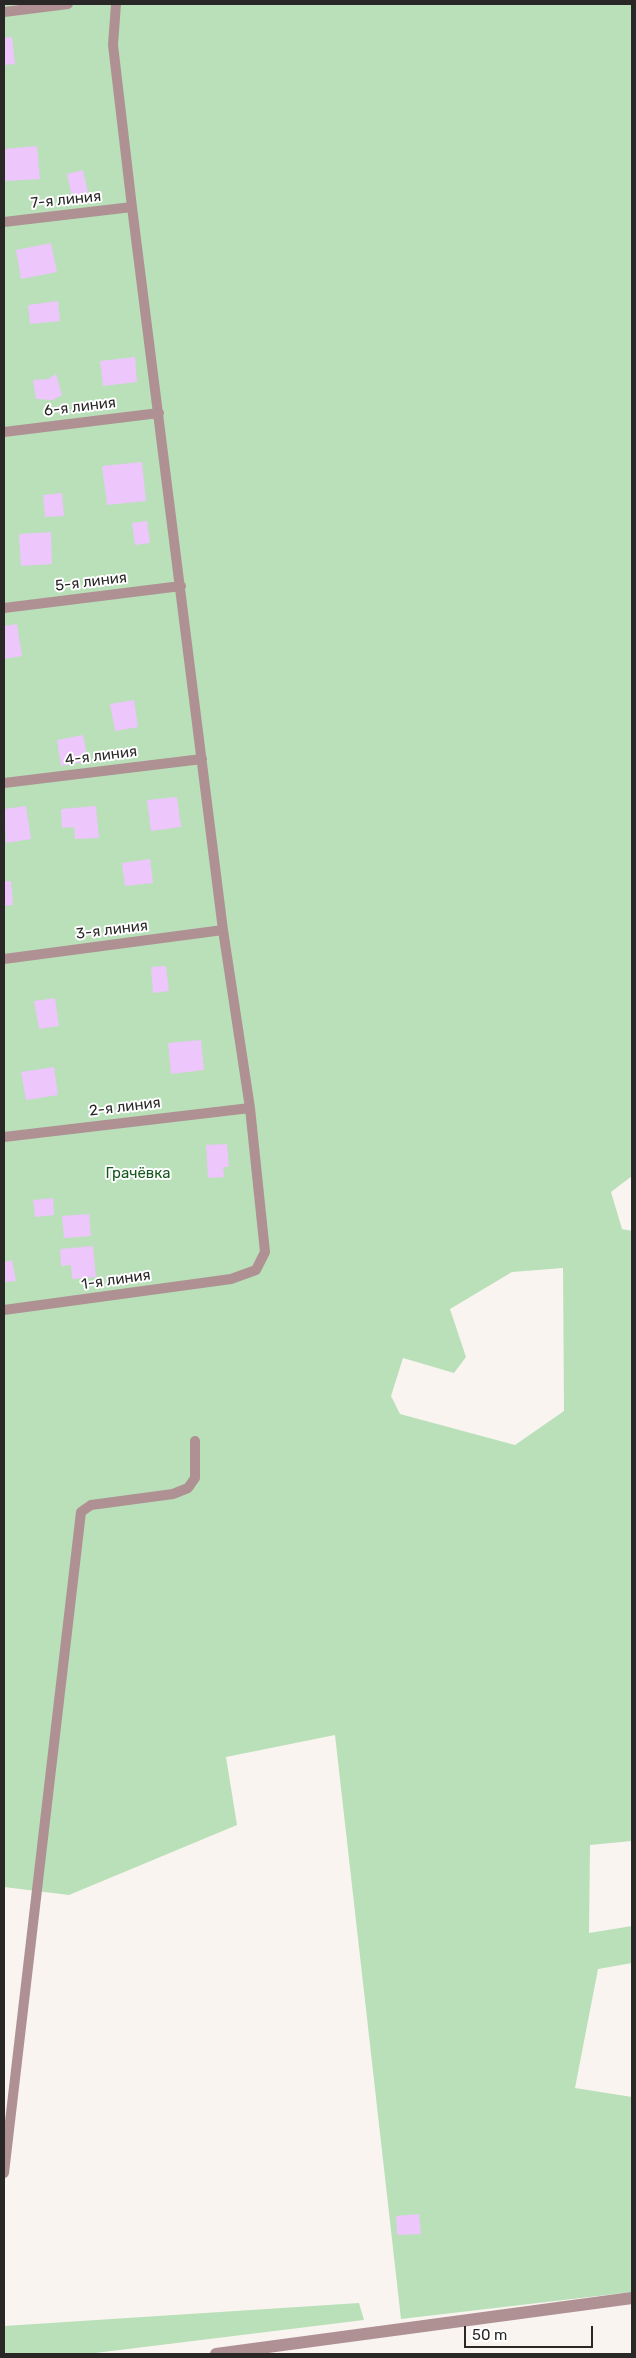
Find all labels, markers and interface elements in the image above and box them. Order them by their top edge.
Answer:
street label: 7-я линия [30,187,102,213]
street label: 6-я линия [43,394,117,420]
street label: 5-я линия [54,569,128,595]
street label: 4-я линия [64,743,138,769]
street label: 3-я линия [75,917,149,943]
street label: 2-я линия [88,1094,162,1120]
park label: Грачёвка [105,1165,171,1183]
street label: 1-я линия [80,1266,152,1294]
scale bar [466,2316,595,2348]
text: 50 m [472,2326,507,2344]

